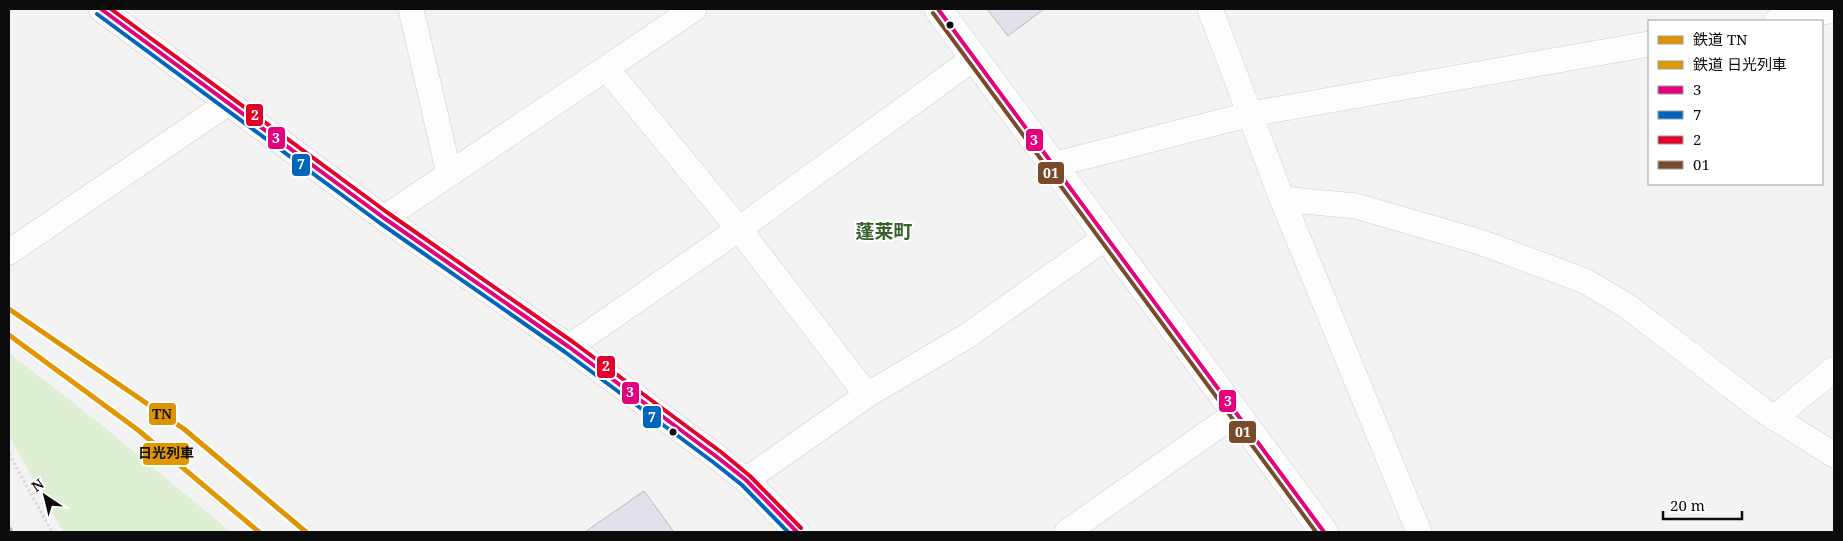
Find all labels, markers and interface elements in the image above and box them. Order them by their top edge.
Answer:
unlabelled marker [945,20,955,30]
legend [1648,20,1823,185]
text: 鉄道 TN [1693,29,1748,49]
text: 鉄道 日光列車 [1693,54,1787,74]
text: 3 [1693,79,1701,99]
line badge: 2 [245,103,264,127]
text: 7 [1693,104,1701,124]
text: 2 [251,105,259,124]
line badge: 3 [267,126,286,150]
text: 3 [272,128,280,147]
line badge: 3 [1025,128,1044,152]
text: 2 [1693,129,1701,149]
text: 3 [1030,130,1038,149]
line badge: 7 [291,153,311,177]
text: 7 [297,154,305,173]
text: 01 [1693,154,1710,174]
line badge: 01 [1037,161,1065,185]
text: 01 [1043,163,1059,182]
district label: 蓬莱町 [855,218,913,244]
line badge: 2 [596,355,616,379]
text: 2 [602,356,610,375]
line badge: 3 [621,381,640,405]
text: 3 [626,382,634,401]
line badge: 3 [1218,389,1237,413]
text: 3 [1224,391,1232,410]
line badge: TN [148,402,177,426]
text: TN [152,404,172,423]
line badge: 7 [642,405,662,429]
text: 7 [648,407,656,426]
line badge: 01 [1228,420,1257,444]
text: 01 [1235,422,1251,441]
unlabelled marker [668,427,678,437]
line badge: 日光列車 [142,442,190,466]
text: 日光列車 [138,443,194,462]
north arrow [20,471,70,521]
text: N [27,474,47,496]
scale bar [1663,488,1742,520]
text: 20 m [1670,495,1705,515]

